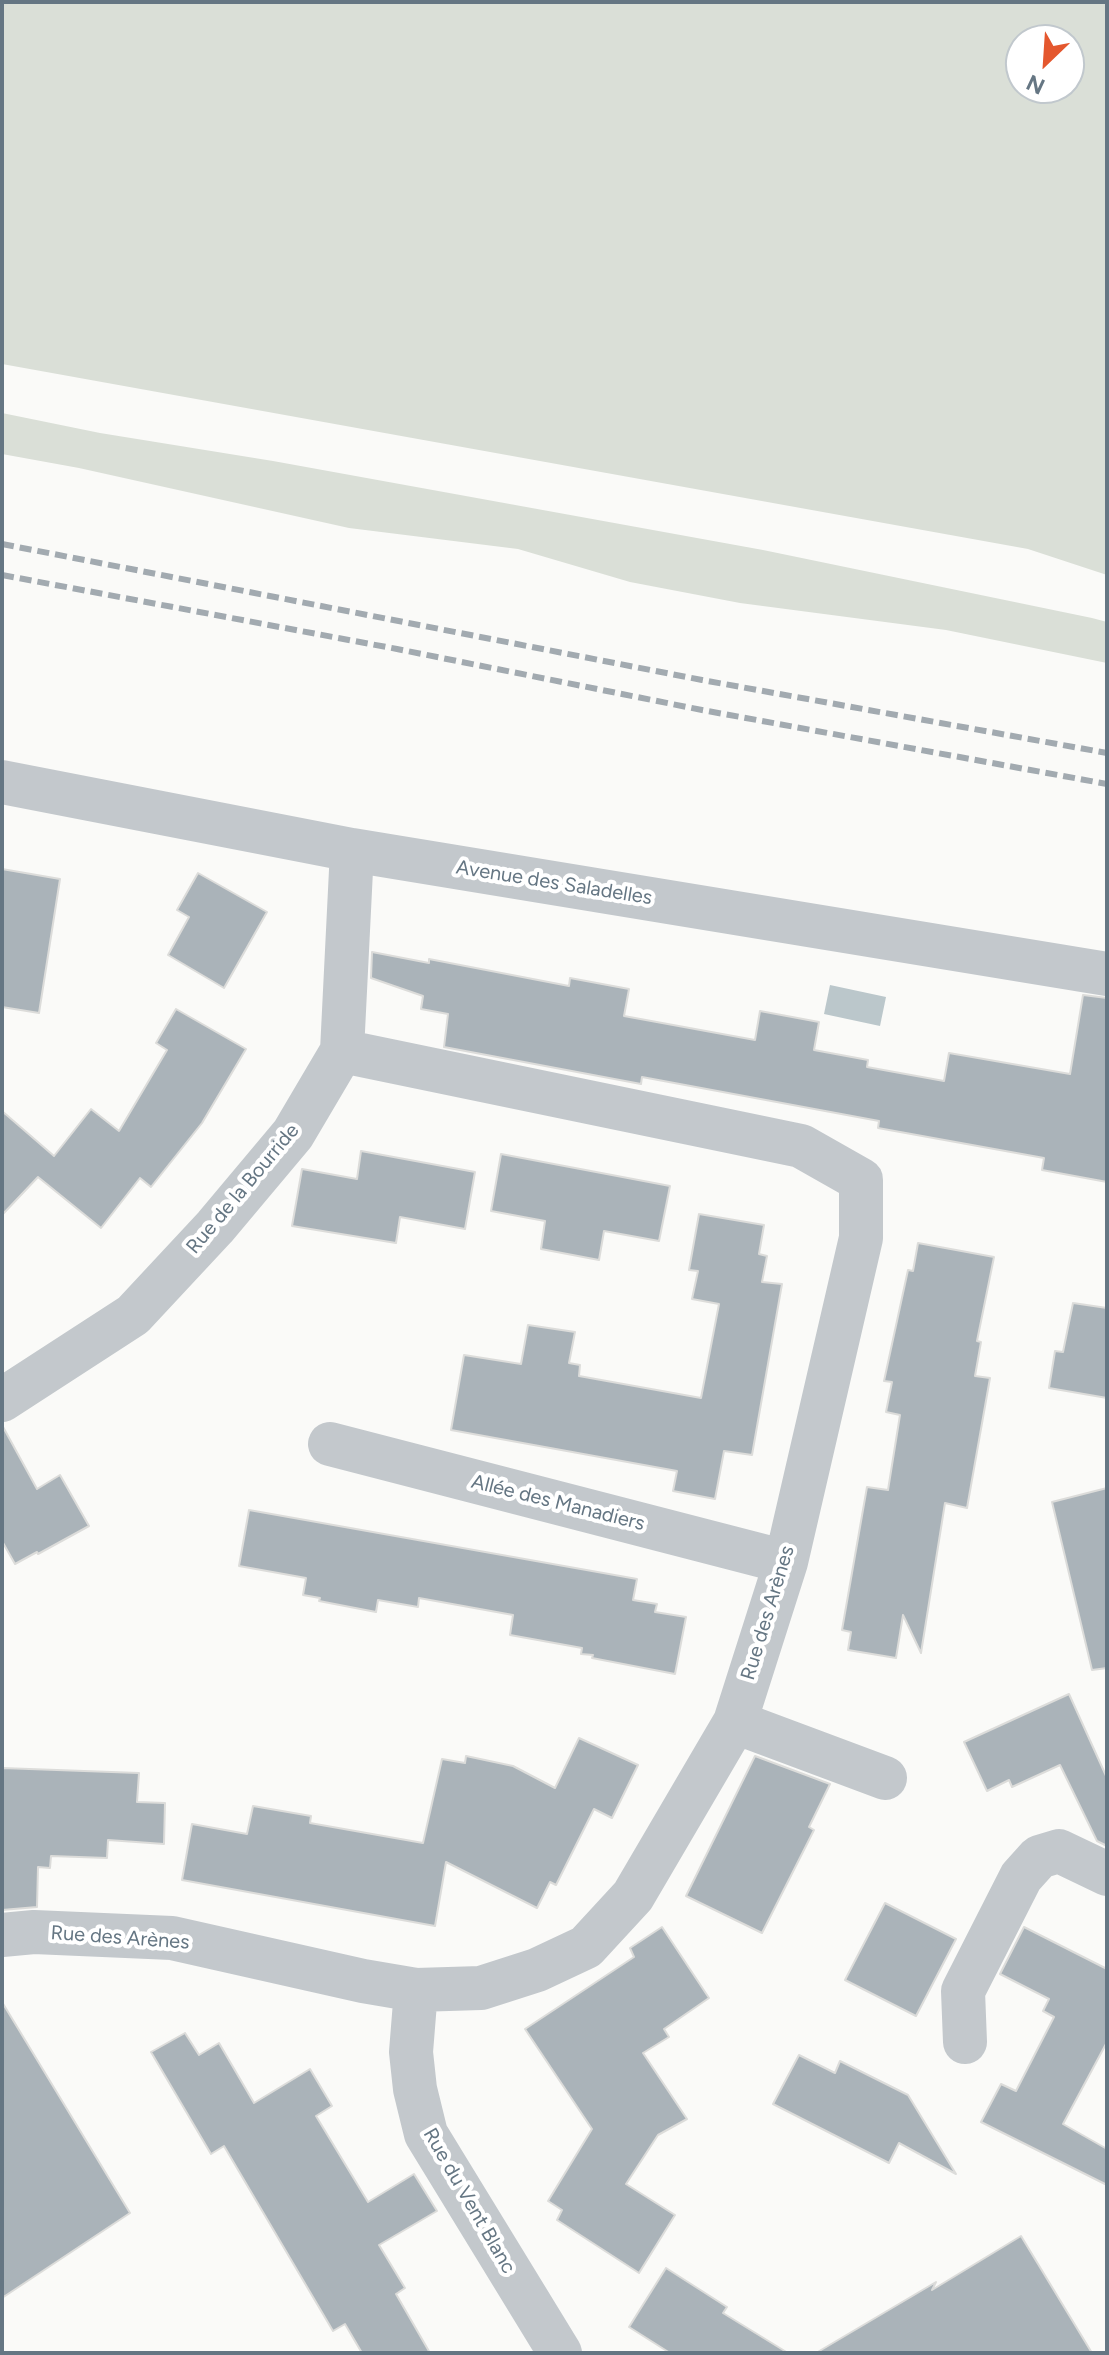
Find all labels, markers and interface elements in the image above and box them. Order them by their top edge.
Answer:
north arrow [1005,24,1085,104]
text: N [1022,69,1049,100]
street label: Avenue des Saladelles [454,856,654,910]
street label: Rue de la Bourride [182,1119,304,1259]
street label: Allée des Manadiers [469,1470,647,1536]
street label: Rue des Arènes [736,1543,800,1683]
street label: Rue des Arènes [50,1921,190,1955]
street label: Rue du Vent Blanc [418,2124,520,2278]

